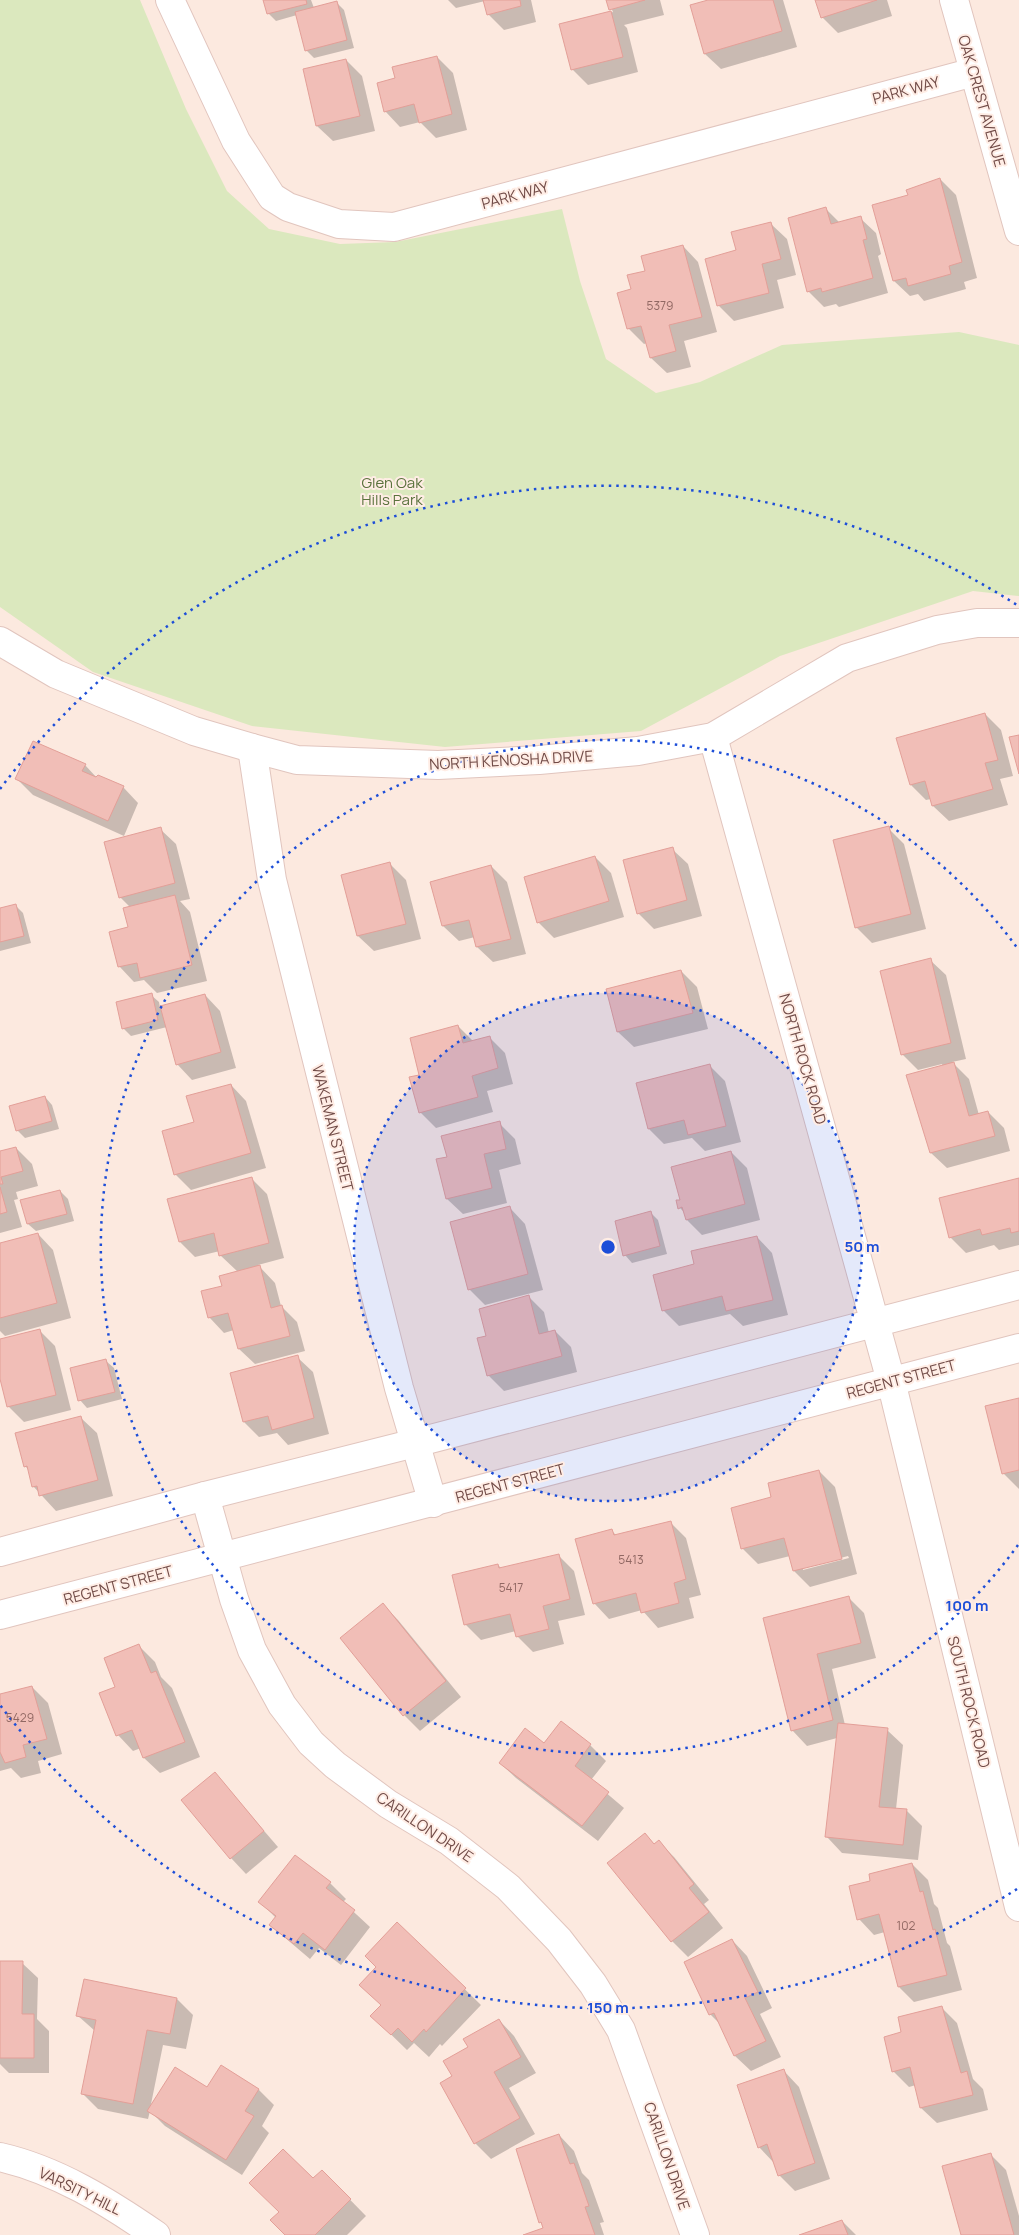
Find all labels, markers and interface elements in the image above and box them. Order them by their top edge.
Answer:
street label: OAK CREST AVENUE [953,33,1011,169]
street label: PARK WAY [870,71,943,109]
street label: PARK WAY [479,176,552,214]
house number: 5379 [646,297,674,314]
park label: Glen Oak Hills Park [361,472,423,510]
street label: NORTH KENOSHA DRIVE [429,745,593,775]
street label: NORTH ROCK ROAD [774,991,832,1127]
street label: WAKEMAN STREET [307,1063,359,1193]
text: 50 m [844,1236,880,1257]
centre of rings [599,1238,617,1256]
street label: REGENT STREET [844,1354,958,1404]
street label: REGENT STREET [453,1458,567,1508]
house number: 5413 [618,1551,644,1568]
street label: REGENT STREET [61,1560,175,1610]
house number: 5417 [499,1579,523,1596]
text: 100 m [946,1595,988,1616]
street label: SOUTH ROCK ROAD [942,1634,996,1770]
house number: 5429 [6,1709,34,1726]
street label: CARILLON DRIVE [372,1787,478,1867]
house number: 102 [897,1917,916,1934]
text: 150 m [587,1997,629,2018]
street label: CARILLON DRIVE [639,2099,695,2213]
street label: VARSITY HILL [35,2162,125,2220]

